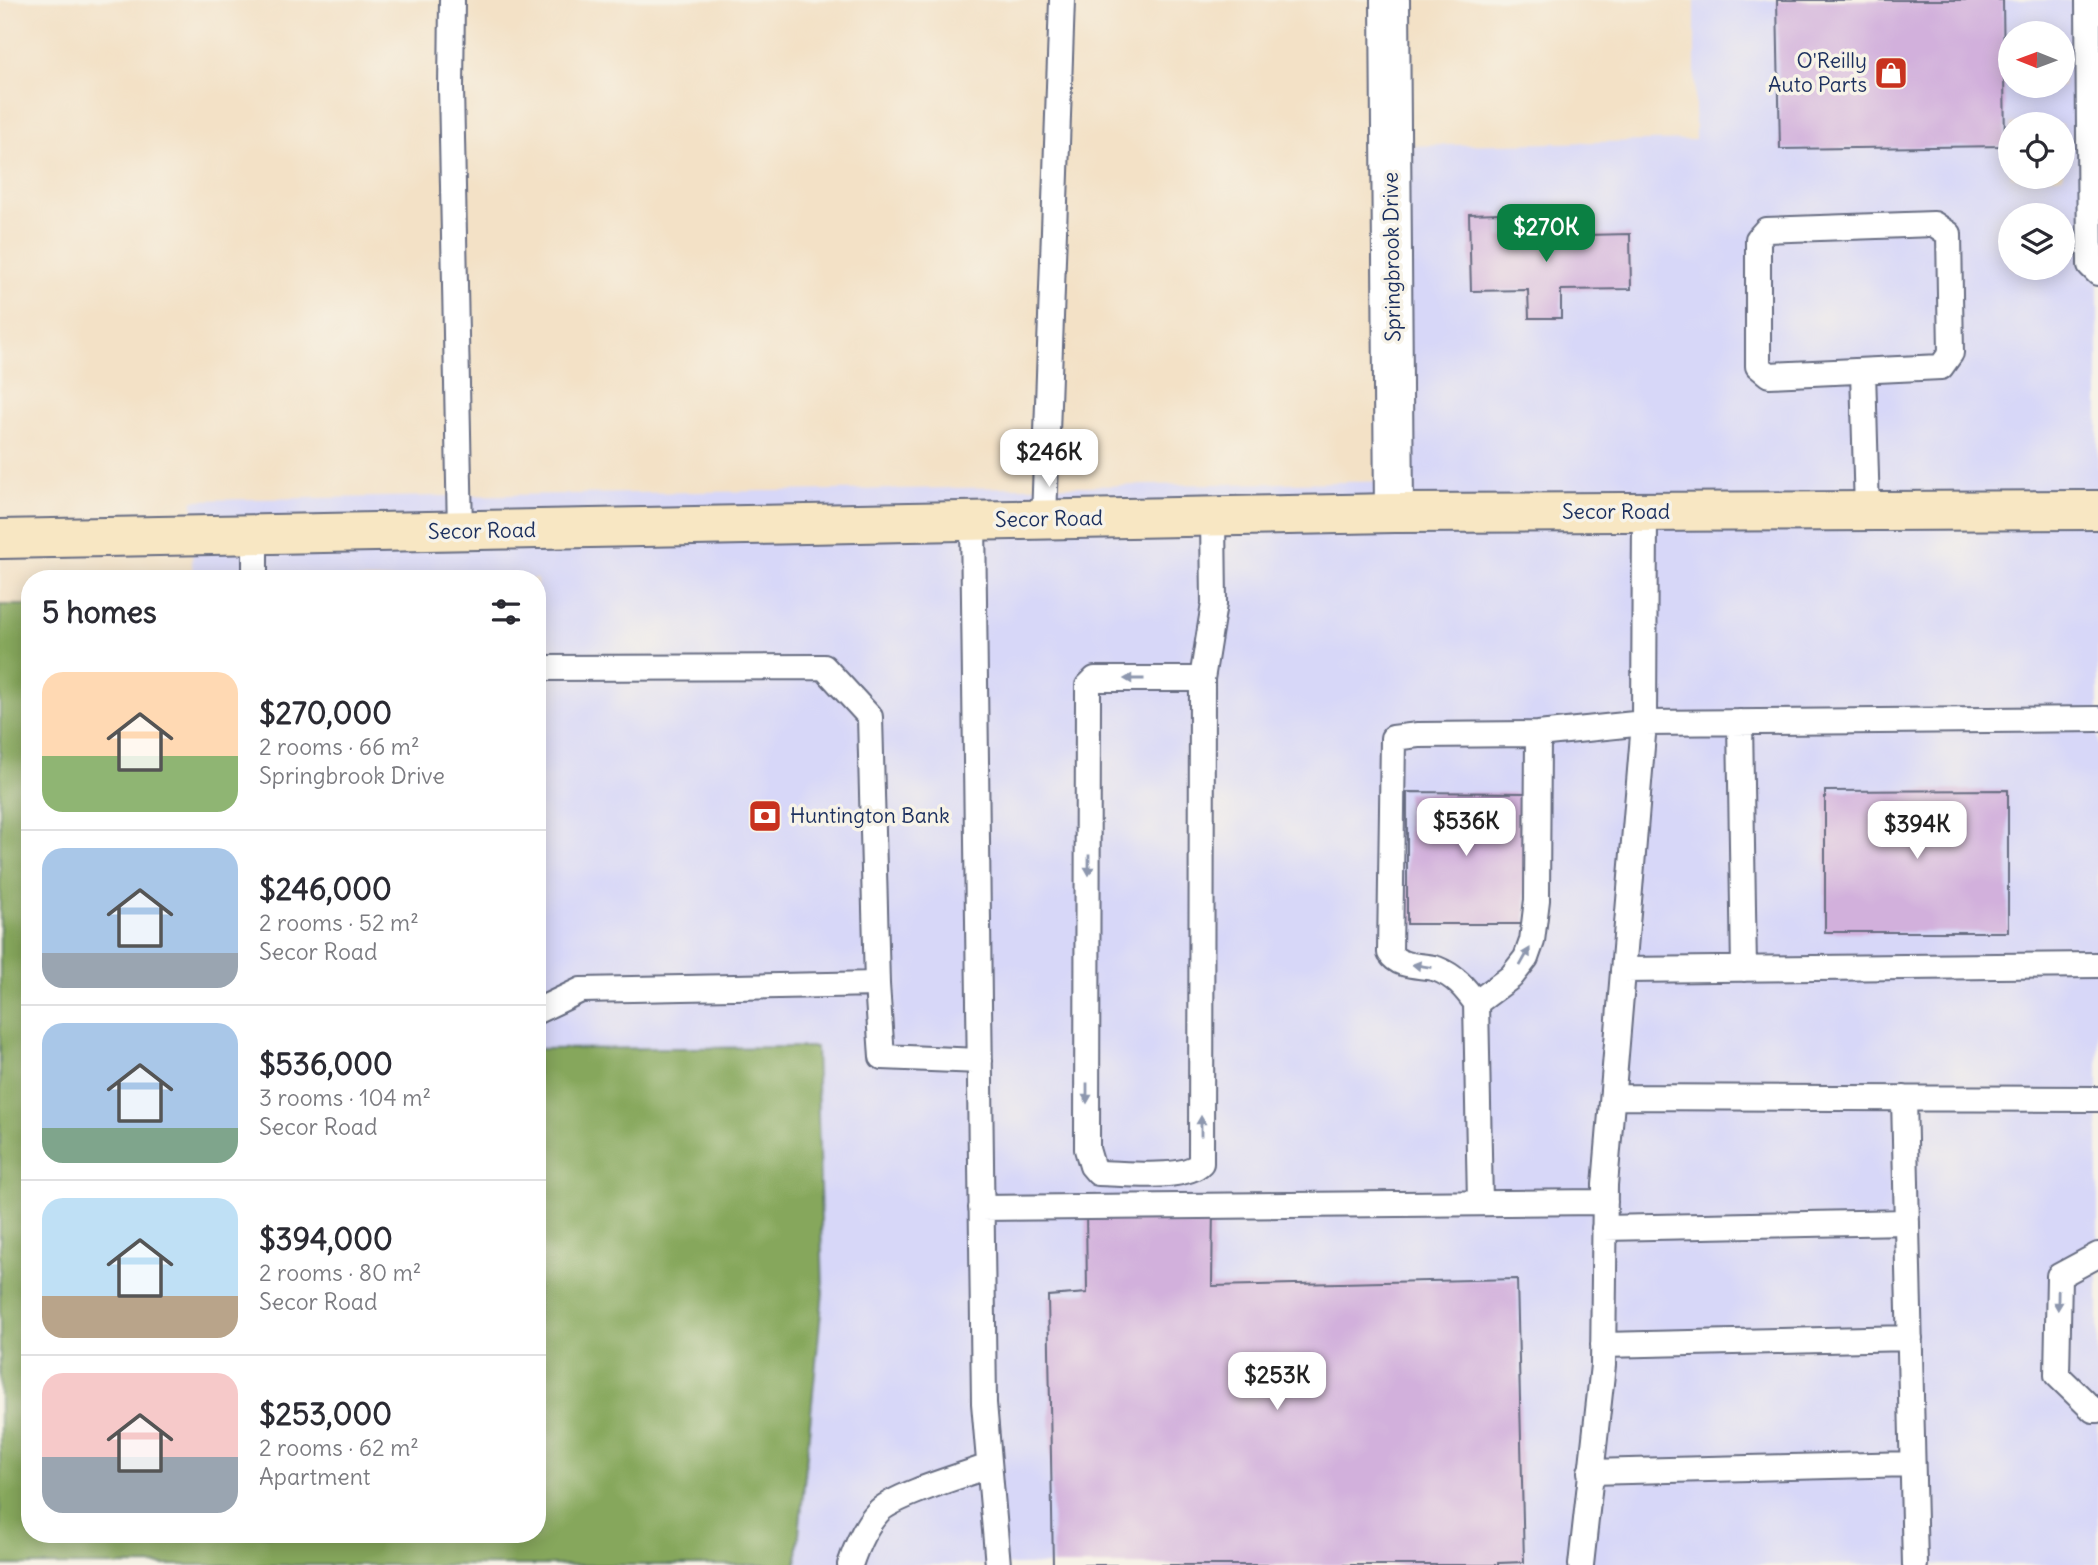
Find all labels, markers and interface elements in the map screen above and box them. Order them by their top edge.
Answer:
north arrow [1998,21,2076,98]
map controls [1998,21,2075,280]
place label: O'Reilly Auto Parts [1768,47,1867,98]
shop icon: O'Reilly Auto Parts [1872,54,1910,92]
button: locate [1998,112,2075,189]
street label: Springbrook Drive [1377,172,1406,342]
button: layers [1998,203,2075,280]
pin: $270K [1497,204,1595,264]
text: $270K [1513,212,1579,241]
pin: $246K [1000,430,1098,489]
text: $246K [1016,437,1082,466]
street label: Secor Road [1562,498,1670,525]
street label: Secor Road [995,504,1103,533]
street label: Secor Road [428,516,536,545]
text: 5 homes [42,593,157,631]
icon: filters [487,593,525,631]
one-way arrow [1122,673,1144,685]
text: $270,000 [259,694,392,732]
icon: home [98,700,182,784]
text: 2 rooms · 66 m² [259,732,420,761]
text: Springbrook Drive [259,761,445,790]
bank icon: Huntington Bank [746,797,784,835]
pin: $536K [1417,798,1515,858]
place label: Huntington Bank [790,802,950,829]
pin: $394K [1868,802,1966,861]
text: $536K [1433,806,1499,835]
text: $394K [1884,809,1950,838]
one-way arrow [1083,854,1095,876]
text: $246,000 [259,870,392,908]
icon: home [98,876,182,960]
text: 2 rooms · 52 m² [259,908,419,937]
text: Secor Road [259,937,377,966]
one-way arrow [1518,947,1530,967]
one-way arrow [1410,960,1432,971]
text: $536,000 [259,1045,393,1083]
icon: home [98,1051,182,1135]
one-way arrow [1081,1082,1093,1104]
text: 3 rooms · 104 m² [259,1083,431,1112]
text: Secor Road [259,1112,377,1141]
one-way arrow [1195,1114,1207,1136]
text: $394,000 [259,1220,393,1258]
icon: home [98,1226,182,1310]
text: 2 rooms · 80 m² [259,1258,421,1287]
text: Secor Road [259,1287,377,1316]
one-way arrow [2053,1289,2064,1311]
pin: $253K [1228,1352,1326,1412]
text: $253K [1244,1360,1310,1389]
text: $253,000 [259,1395,392,1433]
icon: home [98,1401,182,1485]
text: 2 rooms · 62 m² [259,1433,419,1462]
text: Apartment [259,1462,371,1491]

